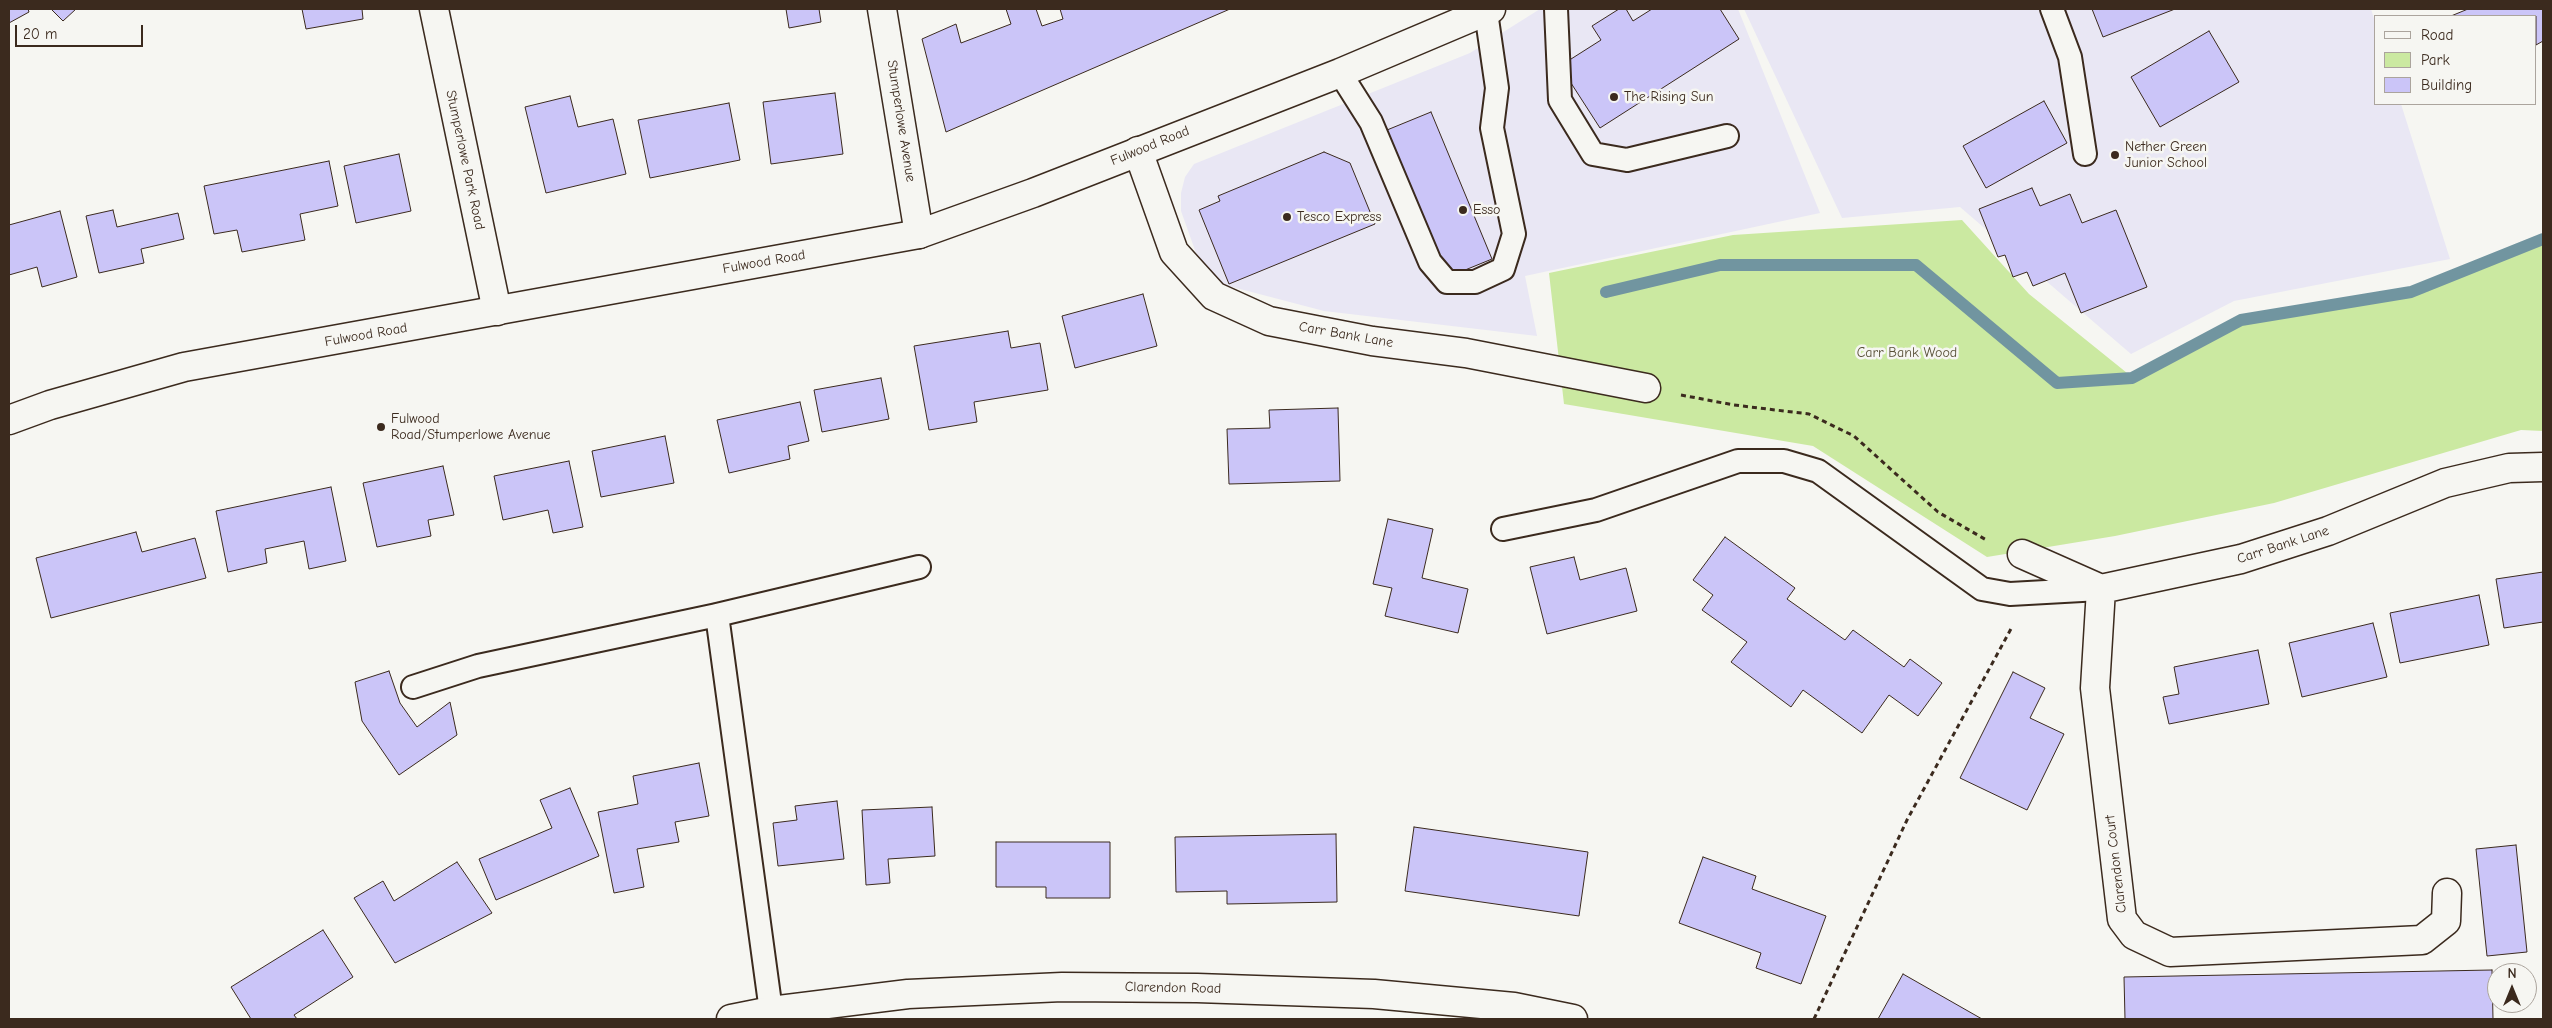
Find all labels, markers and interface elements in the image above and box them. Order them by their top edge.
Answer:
scale bar [18,15,145,47]
legend [2374,15,2537,105]
text: 20 m [23,25,57,43]
text: Road [2421,26,2453,44]
text: Park [2421,51,2450,69]
street label: Stumperlowe Avenue [883,59,919,183]
text: Building [2421,76,2472,94]
street label: Stumperlowe Park Road [442,89,488,231]
place label: The Rising Sun [1624,89,1713,105]
marker: The Rising Sun [1608,91,1620,103]
street label: Fulwood Road [1108,123,1192,169]
place label: Nether Green Junior School [2125,139,2207,172]
marker: Nether Green Junior School [2109,149,2121,161]
place label: Esso [1473,202,1500,218]
marker: Esso [1457,204,1469,216]
place label: Tesco Express [1297,209,1381,225]
marker: Tesco Express [1281,211,1293,223]
street label: Fulwood Road [721,246,807,278]
street label: Carr Bank Lane [1298,318,1394,352]
street label: Fulwood Road [323,319,409,351]
park label: Carr Bank Wood [1857,345,1957,361]
place label: Fulwood Road/Stumperlowe Avenue [391,411,551,444]
marker: Fulwood Road/Stumperlowe Avenue [375,421,387,433]
street label: Carr Bank Lane [2235,522,2331,568]
street label: Clarendon Court [2102,814,2130,914]
north arrow [2487,963,2537,1013]
text: N [2507,965,2517,982]
street label: Clarendon Road [1125,979,1221,997]

